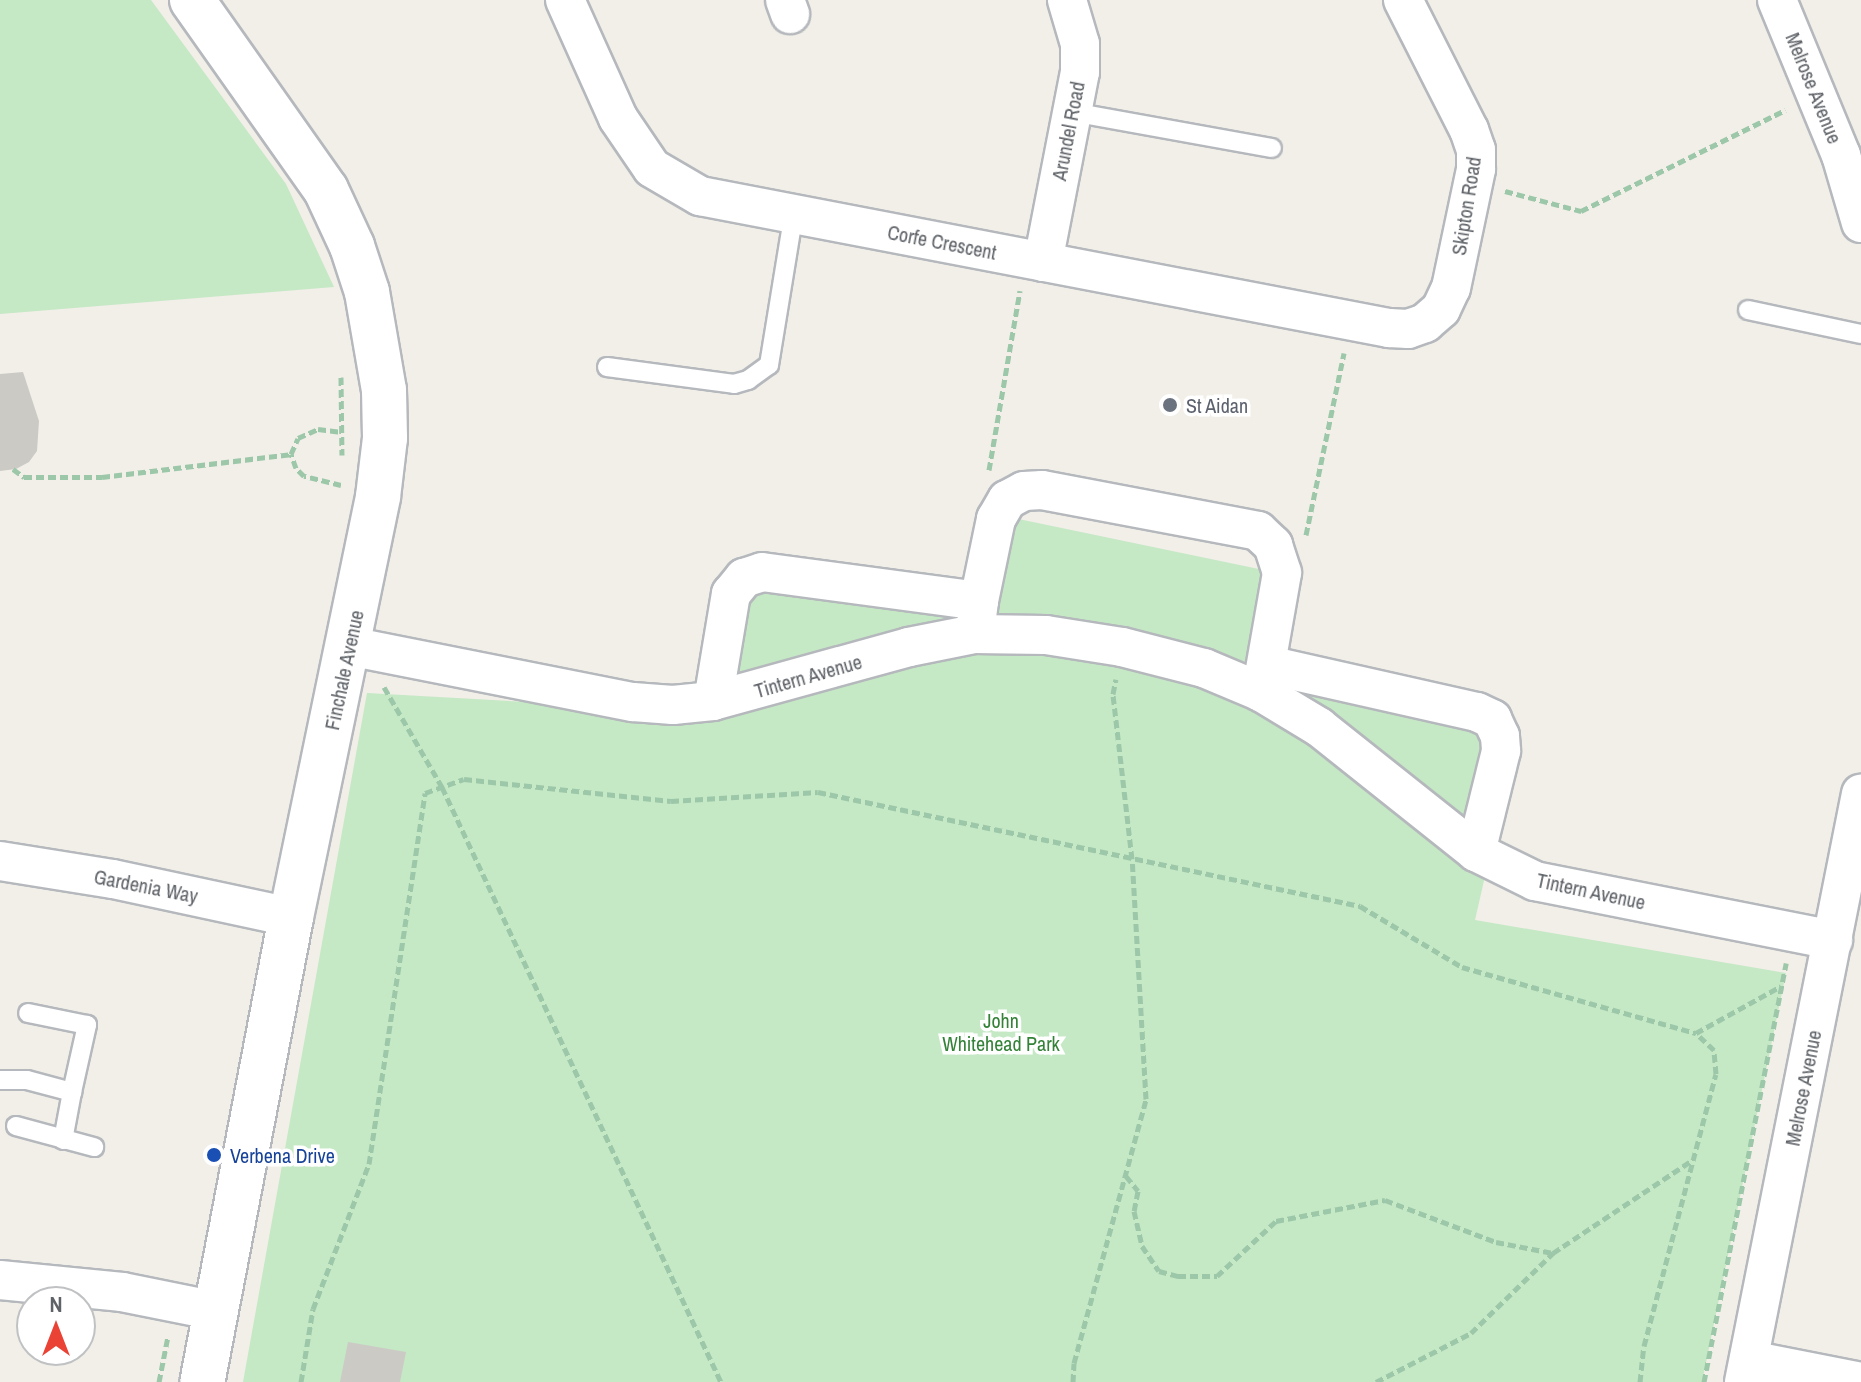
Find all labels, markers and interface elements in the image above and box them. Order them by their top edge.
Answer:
street label: Melrose Avenue [1781,29,1847,147]
street label: Arundel Road [1047,79,1089,183]
street label: Skipton Road [1446,155,1486,257]
street label: Corfe Crescent [886,220,998,264]
place label: St Aidan [1186,393,1249,417]
marker: St Aidan [1161,396,1179,414]
street label: Finchale Avenue [319,607,369,733]
street label: Tintern Avenue [751,649,865,703]
street label: Gardenia Way [92,864,200,908]
street label: Tintern Avenue [1534,868,1648,914]
park label: John Whitehead Park [942,1009,1060,1056]
street label: Melrose Avenue [1780,1028,1826,1148]
place label: Verbena Drive [230,1143,335,1167]
marker: Verbena Drive [205,1146,223,1164]
north arrow [16,1286,96,1366]
text: N [49,1289,63,1319]

